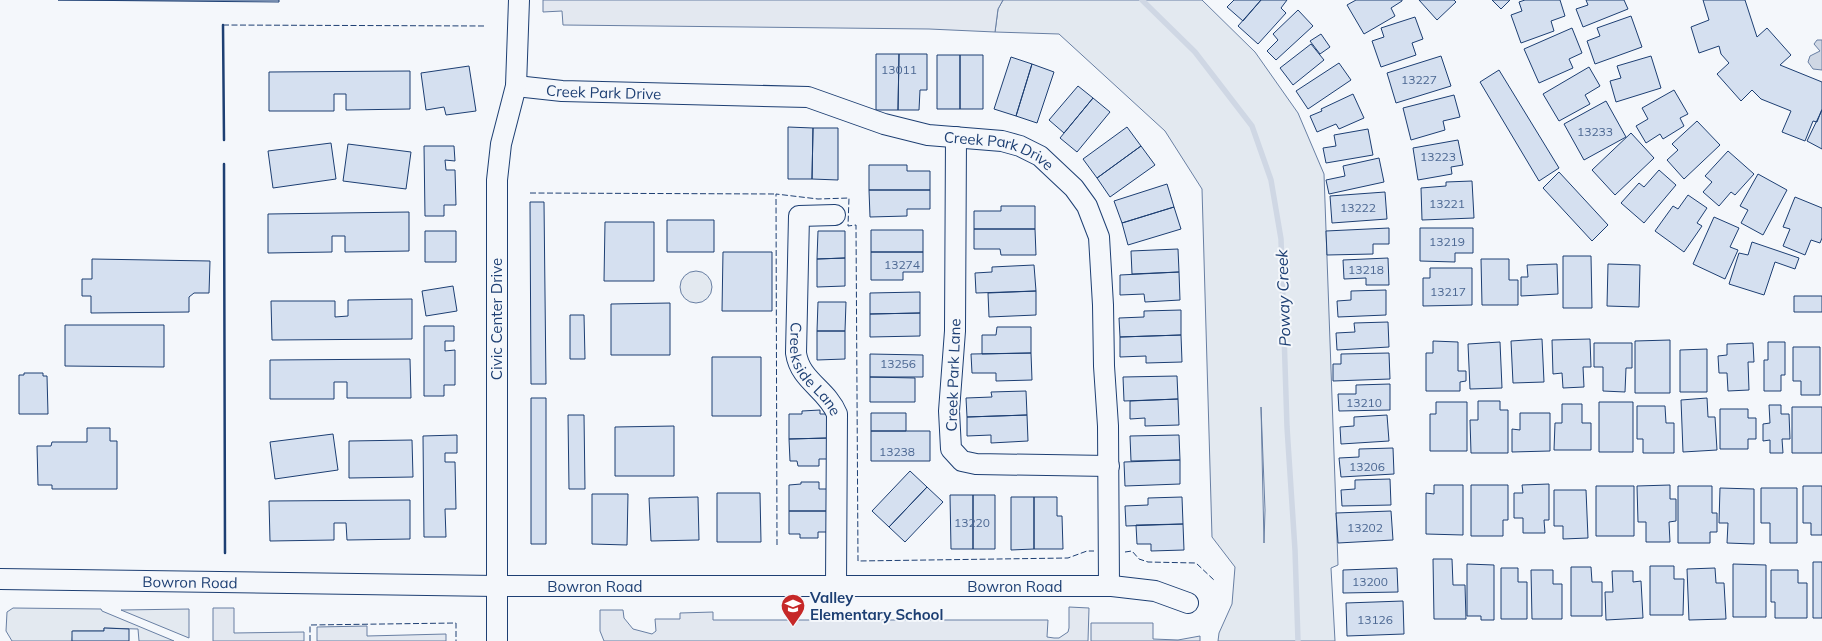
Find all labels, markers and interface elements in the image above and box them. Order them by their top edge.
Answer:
house number: 13011 [881,62,917,77]
house number: 13227 [1401,72,1437,87]
street label: Creek Park Drive [545,80,662,103]
house number: 13233 [1577,124,1613,139]
street label: Creek Park Drive [943,127,1058,174]
house number: 13223 [1420,149,1456,164]
house number: 13221 [1429,196,1465,211]
house number: 13222 [1340,200,1376,215]
house number: 13219 [1429,234,1465,249]
water label: Poway Creek [1271,248,1295,347]
house number: 13274 [884,257,920,272]
street label: Civic Center Drive [487,258,506,380]
house number: 13218 [1348,262,1384,277]
house number: 13217 [1430,284,1466,299]
street label: Creek Park Lane [942,318,964,432]
street label: Creekside Lane [786,322,846,418]
house number: 13256 [880,356,916,371]
house number: 13210 [1346,395,1382,410]
house number: 13238 [879,444,915,459]
house number: 13206 [1349,459,1385,474]
house number: 13220 [954,515,990,530]
house number: 13202 [1347,520,1383,535]
street label: Bowron Road [142,572,238,592]
house number: 13200 [1352,574,1388,589]
street label: Bowron Road [547,577,643,596]
street label: Bowron Road [967,577,1063,596]
place label: Valley Elementary School [809,588,943,624]
school or university icon: Valley Elementary School [780,593,806,627]
house number: 13126 [1357,612,1393,627]

